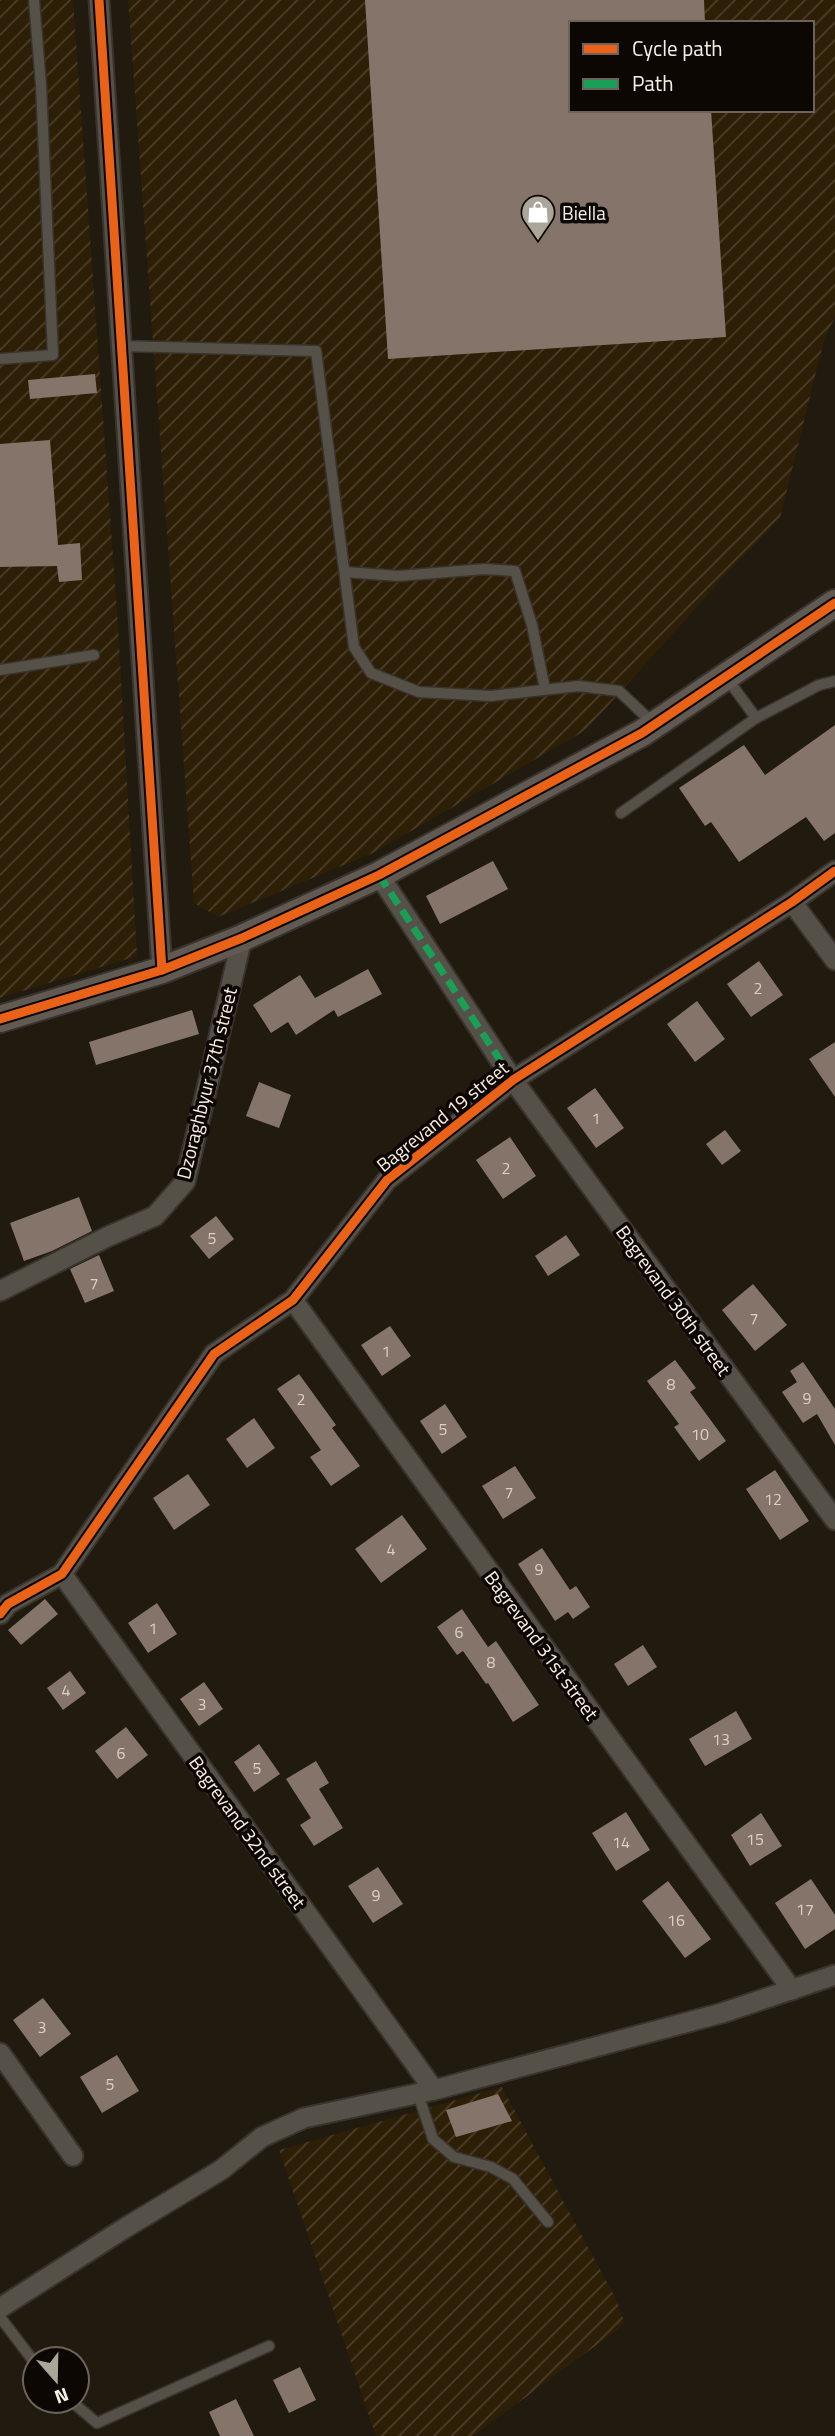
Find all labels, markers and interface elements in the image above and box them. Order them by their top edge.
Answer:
legend [569,21,814,112]
text: Cycle path [632,32,723,64]
text: Path [632,67,674,99]
shop icon: Biella [519,193,557,242]
place label: Biella [562,198,606,227]
house number: 2 [754,976,762,1000]
street label: Dzoraghbyur 37th street [168,984,244,1182]
street label: Bagrevand 19 street [370,1053,515,1179]
house number: 1 [592,1106,600,1130]
house number: 2 [502,1156,510,1180]
street label: Bagrevand 30th street [609,1219,739,1382]
house number: 5 [208,1226,217,1250]
house number: 7 [90,1271,98,1295]
house number: 7 [750,1306,758,1330]
house number: 1 [382,1339,390,1363]
house number: 8 [667,1372,676,1396]
house number: 9 [803,1386,812,1410]
house number: 2 [297,1387,305,1411]
house number: 5 [439,1417,448,1441]
house number: 10 [691,1422,709,1446]
house number: 7 [505,1480,513,1504]
house number: 12 [764,1487,782,1511]
house number: 4 [387,1537,396,1561]
house number: 9 [535,1557,544,1581]
street label: Bagrevand 31st street [478,1564,606,1726]
house number: 1 [149,1616,157,1640]
house number: 6 [455,1620,464,1644]
house number: 8 [487,1650,496,1674]
house number: 4 [62,1678,71,1702]
house number: 3 [198,1692,206,1716]
house number: 13 [712,1727,730,1751]
house number: 6 [117,1741,126,1765]
street label: Bagrevand 32nd street [182,1749,314,1915]
house number: 5 [253,1756,262,1780]
house number: 15 [746,1827,764,1851]
house number: 14 [612,1830,630,1854]
house number: 9 [372,1883,381,1907]
house number: 17 [796,1897,814,1921]
house number: 16 [667,1908,685,1932]
house number: 3 [38,2015,46,2039]
house number: 5 [106,2072,115,2096]
north arrow [21,2345,91,2415]
text: N [51,2381,73,2412]

